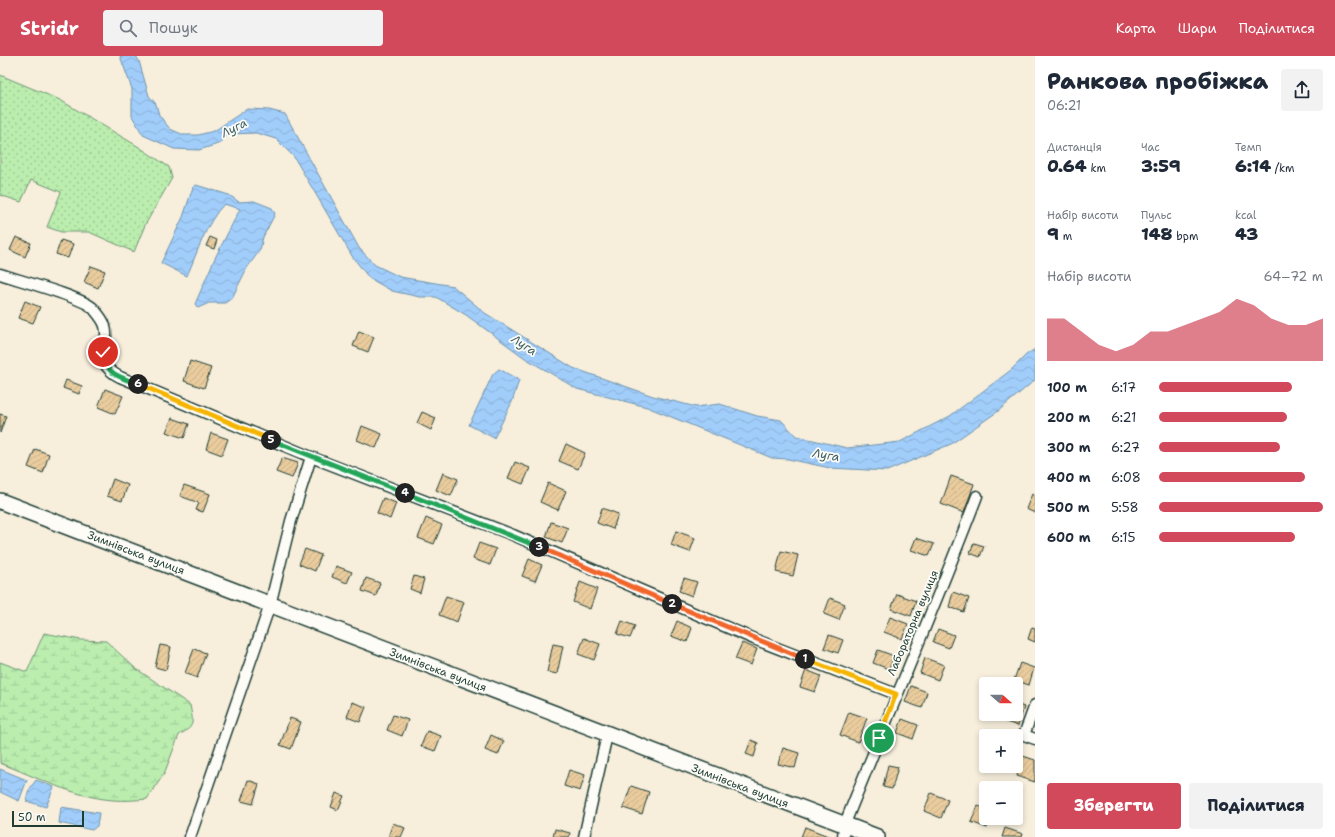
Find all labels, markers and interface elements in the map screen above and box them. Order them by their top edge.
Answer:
search box [103,10,383,46]
text: Stridr [20,16,79,41]
icon: search [117,17,139,39]
text: Пошук [149,18,198,38]
text: Карта [1116,19,1156,37]
text: Шари [1178,19,1217,37]
text: Поділитися [1239,19,1315,37]
text: Ранкова пробіжка [1047,67,1268,96]
button: share [1281,69,1323,111]
text: 06:21 [1047,97,1081,114]
water label: Луга [217,115,250,142]
text: Дистанція [1047,140,1102,155]
text: Час [1141,140,1160,155]
text: Темп [1235,140,1262,155]
text: 0.64 [1047,155,1087,177]
text: 3:59 [1141,155,1181,177]
text: 6:14 [1235,155,1271,177]
text: km [1087,161,1106,176]
text: /km [1271,161,1294,176]
text: Набір висоти [1047,208,1119,223]
text: Пульс [1141,208,1172,223]
text: kcal [1235,208,1256,223]
text: 9 [1047,223,1059,245]
text: 148 [1141,223,1173,245]
text: 43 [1235,223,1258,245]
text: m [1059,229,1072,244]
text: bpm [1173,229,1198,244]
text: Набір висоти [1047,268,1132,285]
text: 64–72 m [1263,268,1323,285]
water label: Луга [507,330,540,359]
pin [86,335,120,369]
icon: check [92,341,114,363]
pin: 6 [128,374,148,394]
text: 6 [134,376,142,391]
text: 100 m [1047,379,1087,396]
text: 6:17 [1111,379,1136,396]
text: 200 m [1047,409,1090,426]
text: 6:21 [1111,409,1136,426]
pin: 5 [261,430,281,450]
text: 5 [268,432,274,447]
text: 300 m [1047,439,1091,456]
text: 6:27 [1111,439,1140,456]
water label: Луга [810,445,841,465]
text: 400 m [1047,469,1091,486]
text: 6:08 [1111,469,1141,486]
pin: 4 [395,483,415,503]
text: 4 [401,485,409,500]
text: 500 m [1047,499,1090,516]
text: 5:58 [1111,499,1139,516]
street label: Зимнівська вулиця [85,528,187,578]
text: 600 m [1047,529,1091,546]
text: 6:15 [1111,529,1135,546]
pin: 3 [529,537,549,557]
text: 3 [535,539,543,554]
street label: Лабораторна вулиця [884,568,942,678]
pin: 2 [662,594,682,614]
text: 2 [668,596,676,611]
street label: Зимнівська вулиця [387,645,489,695]
pin: 1 [795,649,815,669]
text: 1 [802,651,808,666]
north arrow [979,677,1023,721]
map controls [979,677,1023,825]
pin [862,721,896,755]
icon: arrive [868,727,890,749]
button: + [979,729,1023,773]
street label: Зимнівська вулиця [689,761,791,811]
button: − [979,781,1023,825]
button: Зберегти [1047,783,1181,829]
button: Поділитися [1189,783,1323,829]
scale bar [12,809,84,828]
text: 50 m [18,810,46,825]

